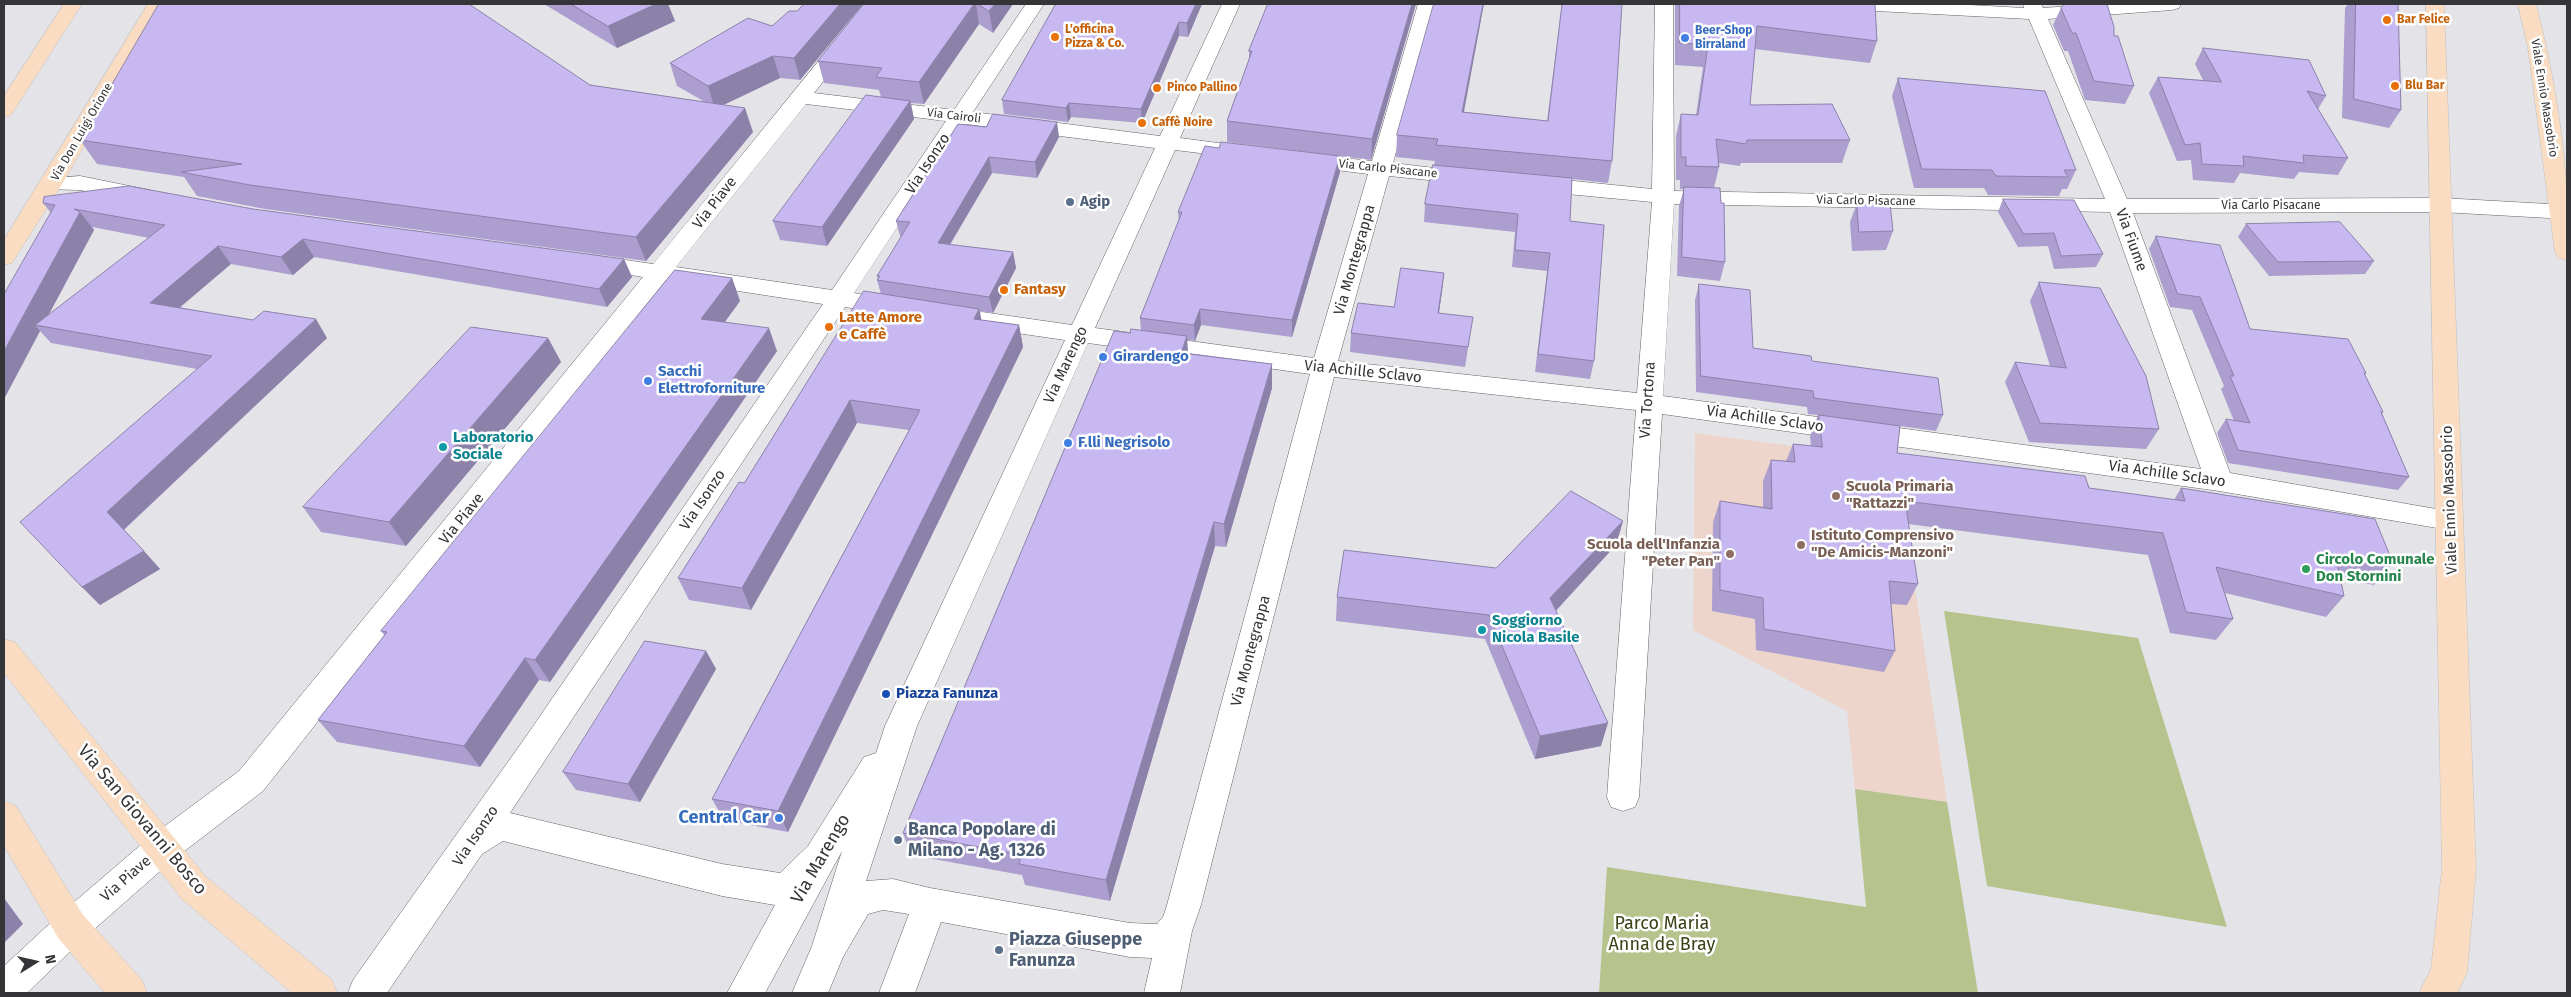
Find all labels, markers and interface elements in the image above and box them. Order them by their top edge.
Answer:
place label: Bar Felice [2397,13,2450,27]
marker: Bar Felice [2381,14,2393,26]
place label: L'officina Pizza & Co. [1065,23,1124,51]
place label: Beer-Shop Birraland [1695,24,1753,52]
marker: L'officina Pizza & Co. [1049,31,1061,43]
marker: Beer-Shop Birraland [1679,32,1691,44]
street label: Viale Ennio Massobrio [2528,38,2560,158]
place label: Blu Bar [2405,79,2444,93]
marker: Blu Bar [2389,80,2401,92]
street label: Via Don Luigi Orione [48,81,116,183]
place label: Pinco Pallino [1167,81,1237,95]
marker: Pinco Pallino [1151,82,1163,94]
street label: Via Cairoli [926,106,982,126]
place label: Caffè Noire [1152,116,1213,130]
marker: Caffè Noire [1136,117,1148,129]
street label: Via Isonzo [902,130,954,198]
street label: Via Carlo Pisacane [1338,157,1438,181]
street label: Via Piave [689,173,741,233]
place label: Agip [1080,193,1110,211]
street label: Via Carlo Pisacane [1816,193,1916,209]
marker: Agip [1064,196,1076,208]
street label: Via Carlo Pisacane [2221,199,2321,213]
street label: Via Montegrappa [1331,203,1379,317]
street label: Via Fiume [2111,206,2151,274]
place label: Fantasy [1014,281,1066,299]
marker: Fantasy [998,284,1010,296]
place label: Latte Amore e Caffè [839,309,922,344]
marker: Latte Amore e Caffè [823,321,835,333]
street label: Via Marengo [1040,324,1092,406]
place label: Girardengo [1113,348,1189,366]
marker: Girardengo [1097,351,1109,363]
street label: Via Achille Sclavo [1303,357,1423,387]
street label: Via Tortona [1636,361,1660,439]
place label: Sacchi Elettroforniture [658,363,765,398]
marker: Sacchi Elettroforniture [642,375,654,387]
street label: Via Achille Sclavo [1705,402,1825,436]
street label: Viale Ennio Massobrio [2438,425,2462,575]
place label: Laboratorio Sociale [453,429,533,464]
place label: F.lli Negrisolo [1078,434,1170,452]
marker: F.lli Negrisolo [1062,437,1074,449]
marker: Laboratorio Sociale [437,441,449,453]
street label: Via Achille Sclavo [2107,457,2227,491]
street label: Via Isonzo [676,466,730,534]
place label: Scuola Primaria "Rattazzi" [1846,478,1953,513]
street label: Via Piave [436,490,488,548]
marker: Scuola Primaria "Rattazzi" [1830,490,1842,502]
place label: Istituto Comprensivo "De Amicis-Manzoni" [1811,527,1954,562]
place label: Scuola dell'Infanzia "Peter Pan" [1587,536,1720,571]
marker: Istituto Comprensivo "De Amicis-Manzoni" [1795,539,1807,551]
marker: Scuola dell'Infanzia "Peter Pan" [1724,548,1736,560]
place label: Circolo Comunale Don Stornini [2316,551,2434,586]
marker: Circolo Comunale Don Stornini [2300,563,2312,575]
street label: Via Montegrappa [1228,593,1274,709]
place label: Soggiorno Nicola Basile [1492,612,1579,647]
marker: Soggiorno Nicola Basile [1476,624,1488,636]
place label: Piazza Fanunza [896,685,998,703]
marker: Piazza Fanunza [880,688,892,700]
street label: Via San Giovanni Bosco [73,741,211,899]
street label: Via Isonzo [449,802,503,870]
place label: Central Car [679,807,769,829]
street label: Via Marengo [787,810,855,908]
marker: Central Car [773,812,785,824]
place label: Banca Popolare di Milano - Ag. 1326 [908,819,1056,862]
marker: Banca Popolare di Milano - Ag. 1326 [892,834,904,846]
street label: Via Piave [97,852,155,906]
park label: Parco Maria Anna de Bray [1609,913,1715,956]
place label: Piazza Giuseppe Fanunza [1009,929,1142,972]
north arrow [10,937,60,987]
marker: Piazza Giuseppe Fanunza [993,944,1005,956]
text: N [41,953,59,965]

